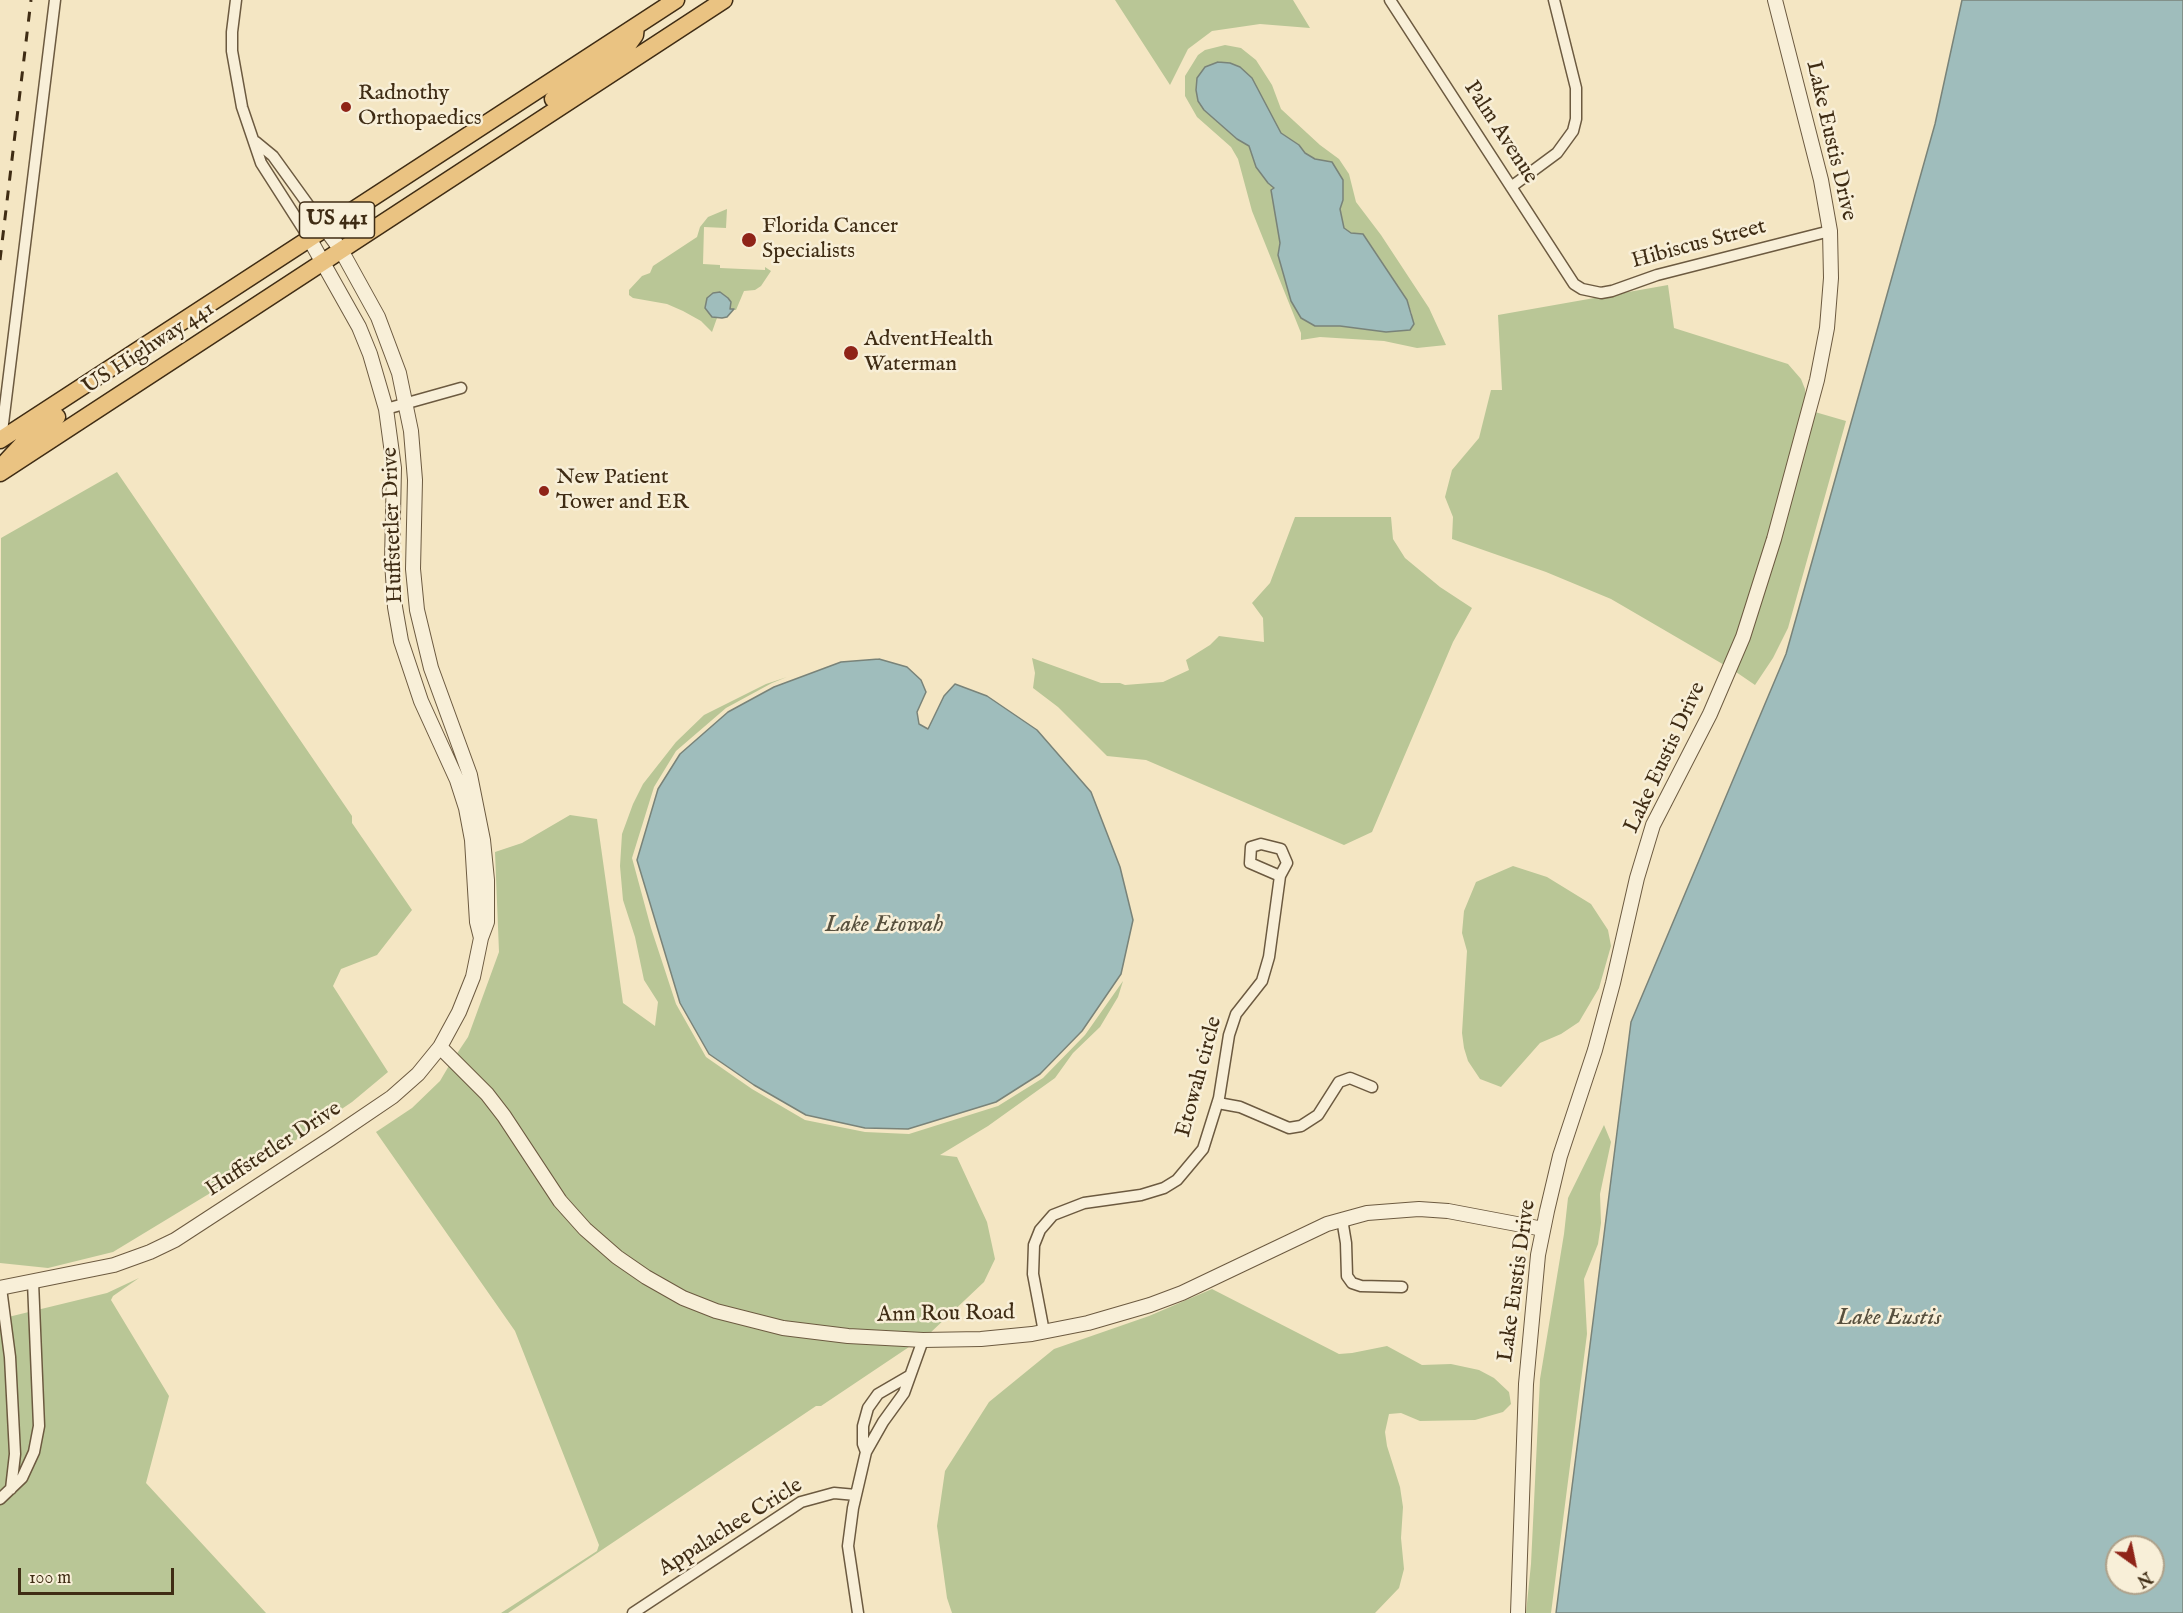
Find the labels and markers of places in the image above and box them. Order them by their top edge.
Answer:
place label: Radnothy Orthopaedics [358,81,482,132]
marker: Radnothy Orthopaedics [339,100,353,114]
place label: Florida Cancer Specialists [762,214,898,266]
marker: Florida Cancer Specialists [740,231,758,249]
place label: AdventHealth Waterman [864,327,993,378]
marker: AdventHealth Waterman [842,344,860,362]
place label: New Patient Tower and ER [556,465,689,516]
marker: New Patient Tower and ER [537,484,551,498]

